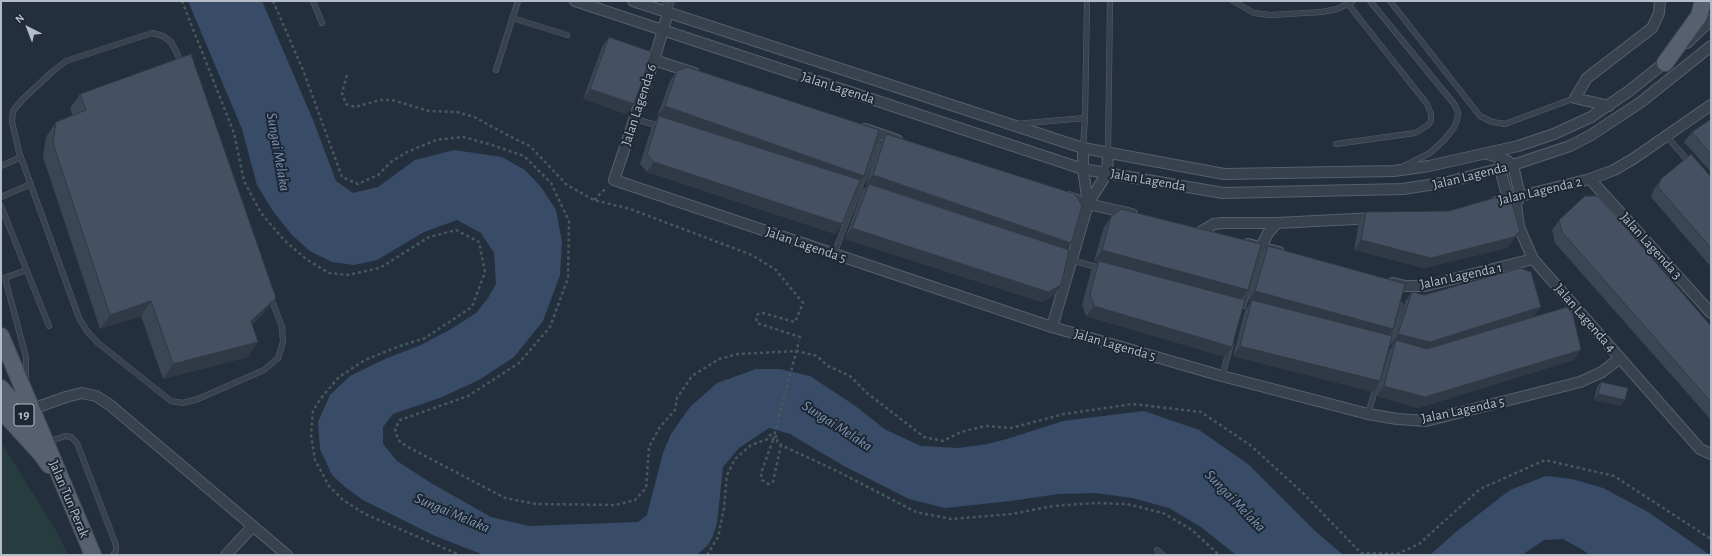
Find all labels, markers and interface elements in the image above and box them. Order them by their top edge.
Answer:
north arrow [8,8,48,48]
text: N [13,12,26,25]
street label: Jalan Lagenda 6 [618,62,660,148]
street label: Jalan Lagenda [799,68,877,108]
water label: Sungai Melaka [262,111,294,193]
street label: Jalan Lagenda [1431,159,1509,193]
street label: Jalan Lagenda [1109,165,1187,195]
street label: Jalan Lagenda 2 [1497,173,1583,209]
street label: Jalan Lagenda 3 [1617,209,1685,283]
street label: Jalan Lagenda 5 [763,223,849,267]
street label: Jalan Lagenda 1 [1418,259,1504,293]
street label: Jalan Lagenda 4 [1551,280,1619,356]
street label: Jalan Lagenda 5 [1072,325,1158,365]
street label: Jalan Lagenda 5 [1420,393,1506,427]
water label: Sungai Melaka [799,397,875,455]
road number: 19 [14,404,34,426]
street label: Jalan Tun Perak [45,458,93,540]
water label: Sungai Melaka [1201,466,1269,536]
water label: Sungai Melaka [412,489,492,537]

